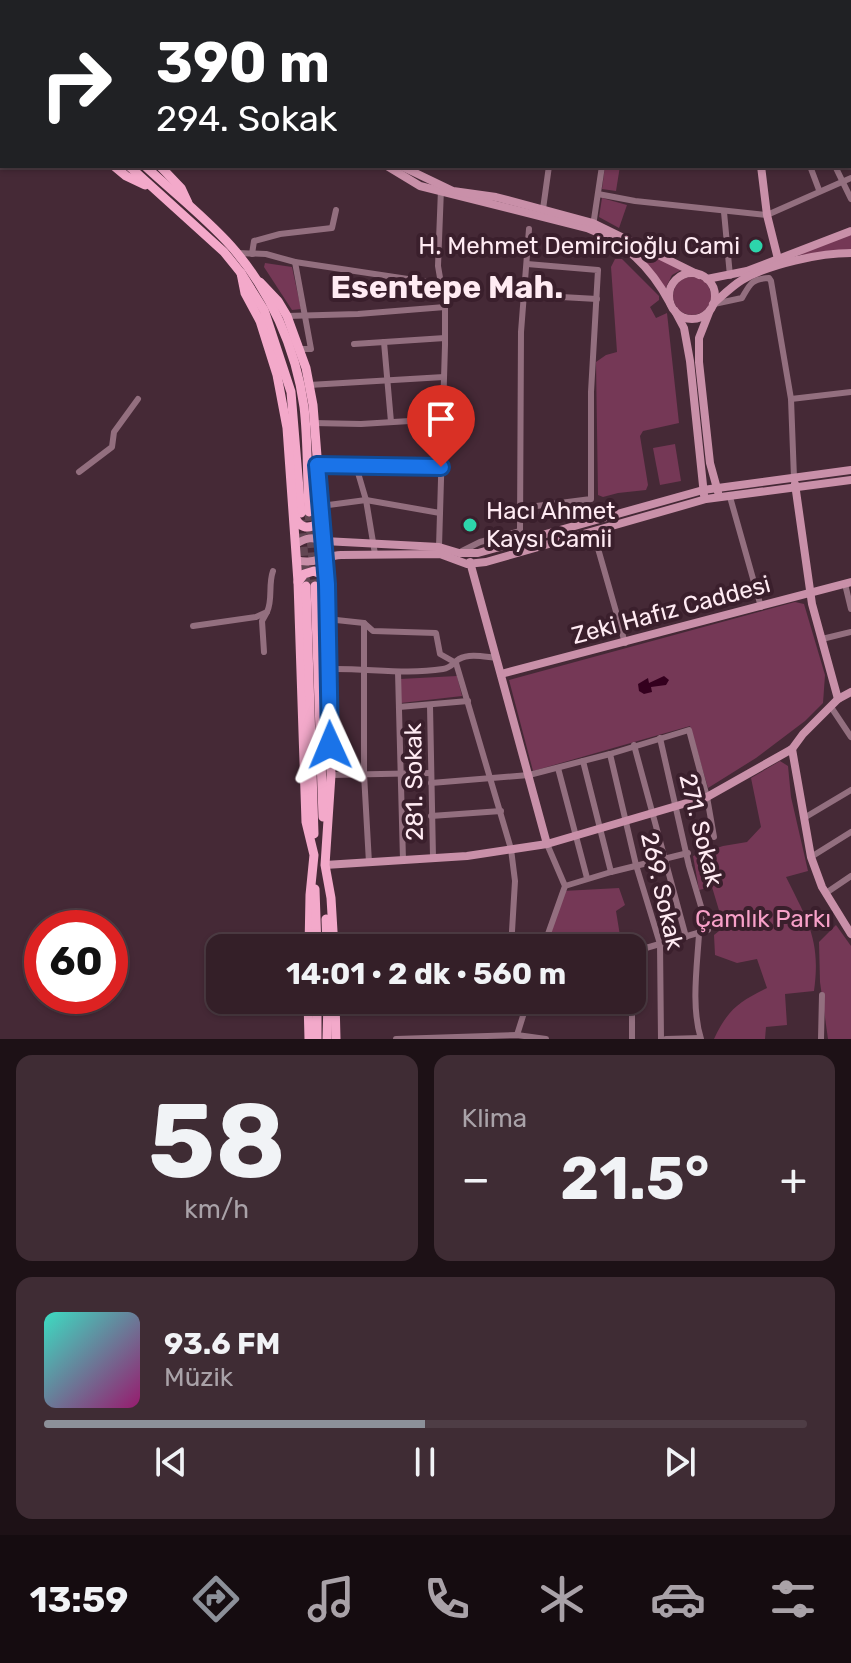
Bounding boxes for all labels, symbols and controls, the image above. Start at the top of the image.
text: 390 m [156,30,330,96]
icon: right [24,32,128,136]
text: 294. Sokak [156,97,337,140]
place label: H. Mehmet Demircioğlu Cami [418,232,740,260]
marker: H. Mehmet Demircioğlu Cami [747,237,765,255]
district label: Esentepe Mah. [331,268,563,306]
pin [407,385,475,467]
icon: arrive [419,397,463,441]
place label: Hacı Ahmet Kaysı Camii [486,497,615,553]
marker: Hacı Ahmet Kaysı Camii [461,516,479,534]
street label: Zeki Hafız Caddesi [569,570,773,650]
position arrow [288,703,372,787]
street label: 281. Sokak [399,722,429,841]
street label: 271. Sokak [673,771,729,890]
street label: 269. Sokak [635,830,689,953]
park label: Çamlık Parkı [695,905,831,933]
speed limit sign: 60 [24,910,128,1014]
text: 14:01 · 2 dk · 560 m [286,956,566,992]
text: 58 [148,1080,286,1203]
text: Klima [462,1103,527,1134]
text: 21.5° [560,1143,709,1214]
text: − [462,1153,490,1205]
text: + [780,1153,807,1205]
text: km/h [184,1194,249,1225]
text: 93.6 FM [164,1326,280,1362]
text: Müzik [164,1362,233,1393]
icon: previous [149,1440,193,1484]
icon: pause [403,1440,447,1484]
icon: next [658,1440,702,1484]
icon: directions [188,1571,244,1627]
icon: music [303,1571,359,1627]
icon: phone [419,1571,475,1627]
icon: climate [534,1571,590,1627]
icon: car [650,1571,706,1627]
icon: filters [765,1571,821,1627]
text: 13:59 [30,1578,128,1621]

